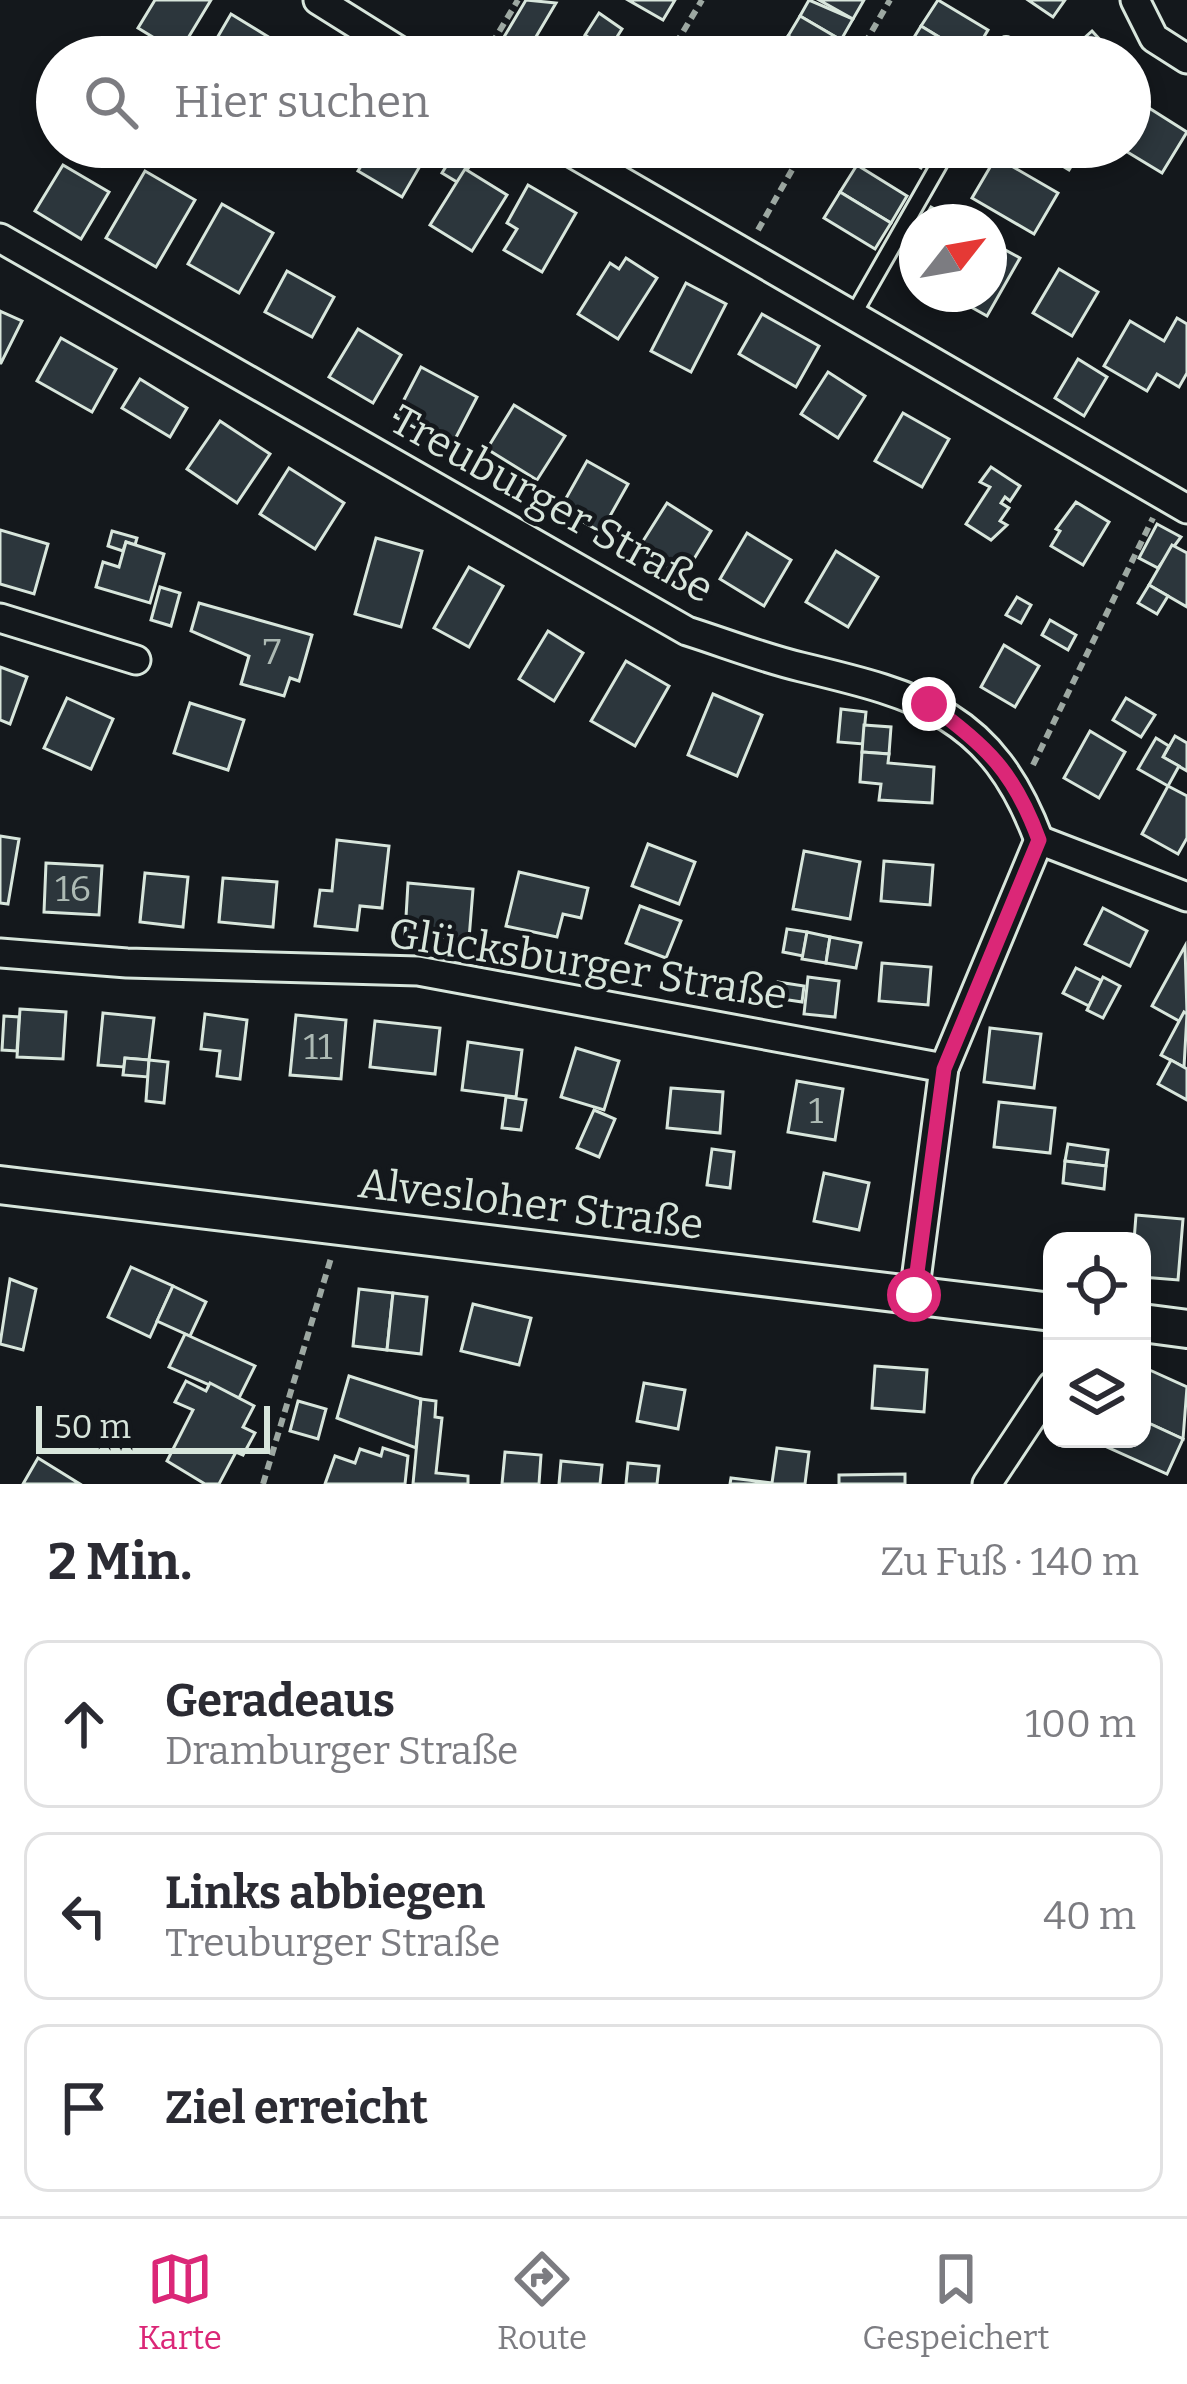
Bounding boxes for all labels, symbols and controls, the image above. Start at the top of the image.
search box [36,36,1151,168]
icon: search [78,69,144,135]
text: Hier suchen [174,75,430,129]
north arrow [899,204,1007,312]
street label: Treuburger Straße [382,395,722,613]
house number: 7 [263,630,281,674]
route end [902,677,956,731]
house number: 16 [55,867,91,911]
street label: Glücksburger Straße [385,908,791,1020]
house number: 11 [303,1025,333,1069]
house number: 1 [809,1089,824,1133]
street label: Alvesloher Straße [356,1158,706,1250]
map controls [1043,1232,1151,1448]
button: locate [1043,1232,1151,1340]
route start [887,1268,941,1322]
button: layers [1043,1340,1151,1448]
scale bar [36,1400,270,1453]
text: 50 m [54,1407,131,1447]
text: 2 Min. [48,1531,192,1593]
text: Zu Fuß · 140 m [880,1539,1139,1585]
text: Geradeaus [165,1674,395,1728]
icon: ahead [51,1691,117,1757]
text: 100 m [1025,1701,1136,1747]
text: Dramburger Straße [165,1728,518,1774]
text: Links abbiegen [165,1866,485,1920]
icon: left [51,1883,117,1949]
text: 40 m [1043,1893,1136,1939]
text: Treuburger Straße [165,1920,500,1966]
icon: arrive [51,2075,117,2141]
text: Ziel erreicht [165,2081,428,2135]
tab: Karte [138,2246,222,2358]
tab: Route [497,2246,587,2358]
tab: Gespeichert [862,2246,1049,2358]

